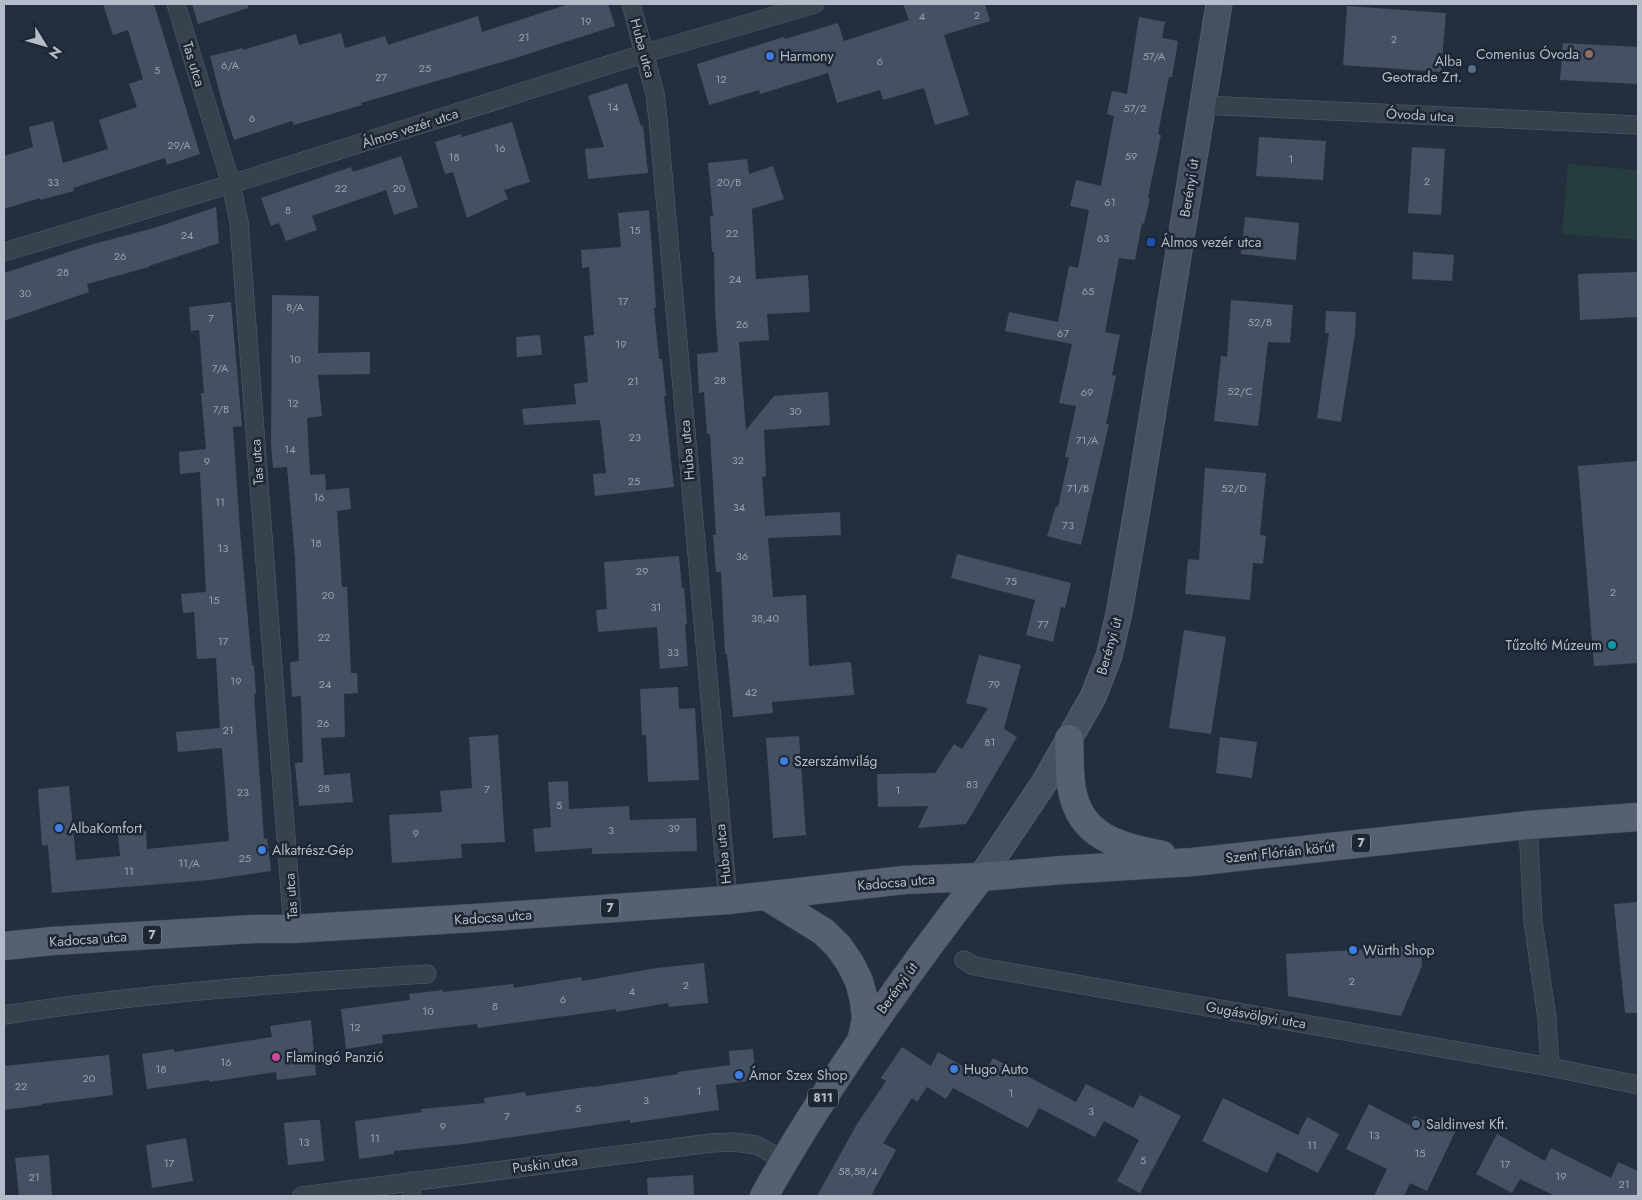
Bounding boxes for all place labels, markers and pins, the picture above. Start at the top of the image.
place label: Comenius Óvoda [1476,44,1579,64]
place label: Harmony [780,46,834,66]
marker: Comenius Óvoda [1583,48,1595,60]
marker: Harmony [764,50,776,62]
place label: Alba Geotrade Zrt. [1382,51,1462,87]
marker: Alba Geotrade Zrt. [1466,63,1478,75]
place label: Álmos vezér utca [1161,232,1261,252]
marker: Álmos vezér utca [1145,236,1157,248]
place label: Tűzoltó Múzeum [1505,635,1602,655]
marker: Tűzoltó Múzeum [1606,639,1618,651]
place label: Szerszámvilág [794,751,877,771]
marker: Szerszámvilág [778,755,790,767]
place label: AlbaKomfort [69,818,143,838]
marker: AlbaKomfort [53,822,65,834]
place label: Alkatrész-Gép [272,840,354,860]
marker: Alkatrész-Gép [256,844,268,856]
place label: Würth Shop [1363,940,1435,960]
marker: Würth Shop [1347,944,1359,956]
place label: Flamingó Panzió [286,1047,384,1067]
marker: Flamingó Panzió [270,1051,282,1063]
place label: Hugo Auto [964,1059,1029,1079]
marker: Hugo Auto [948,1063,960,1075]
place label: Ámor Szex Shop [749,1065,847,1085]
marker: Ámor Szex Shop [733,1069,745,1081]
place label: Saldinvest Kft. [1426,1114,1508,1134]
marker: Saldinvest Kft. [1410,1118,1422,1130]

